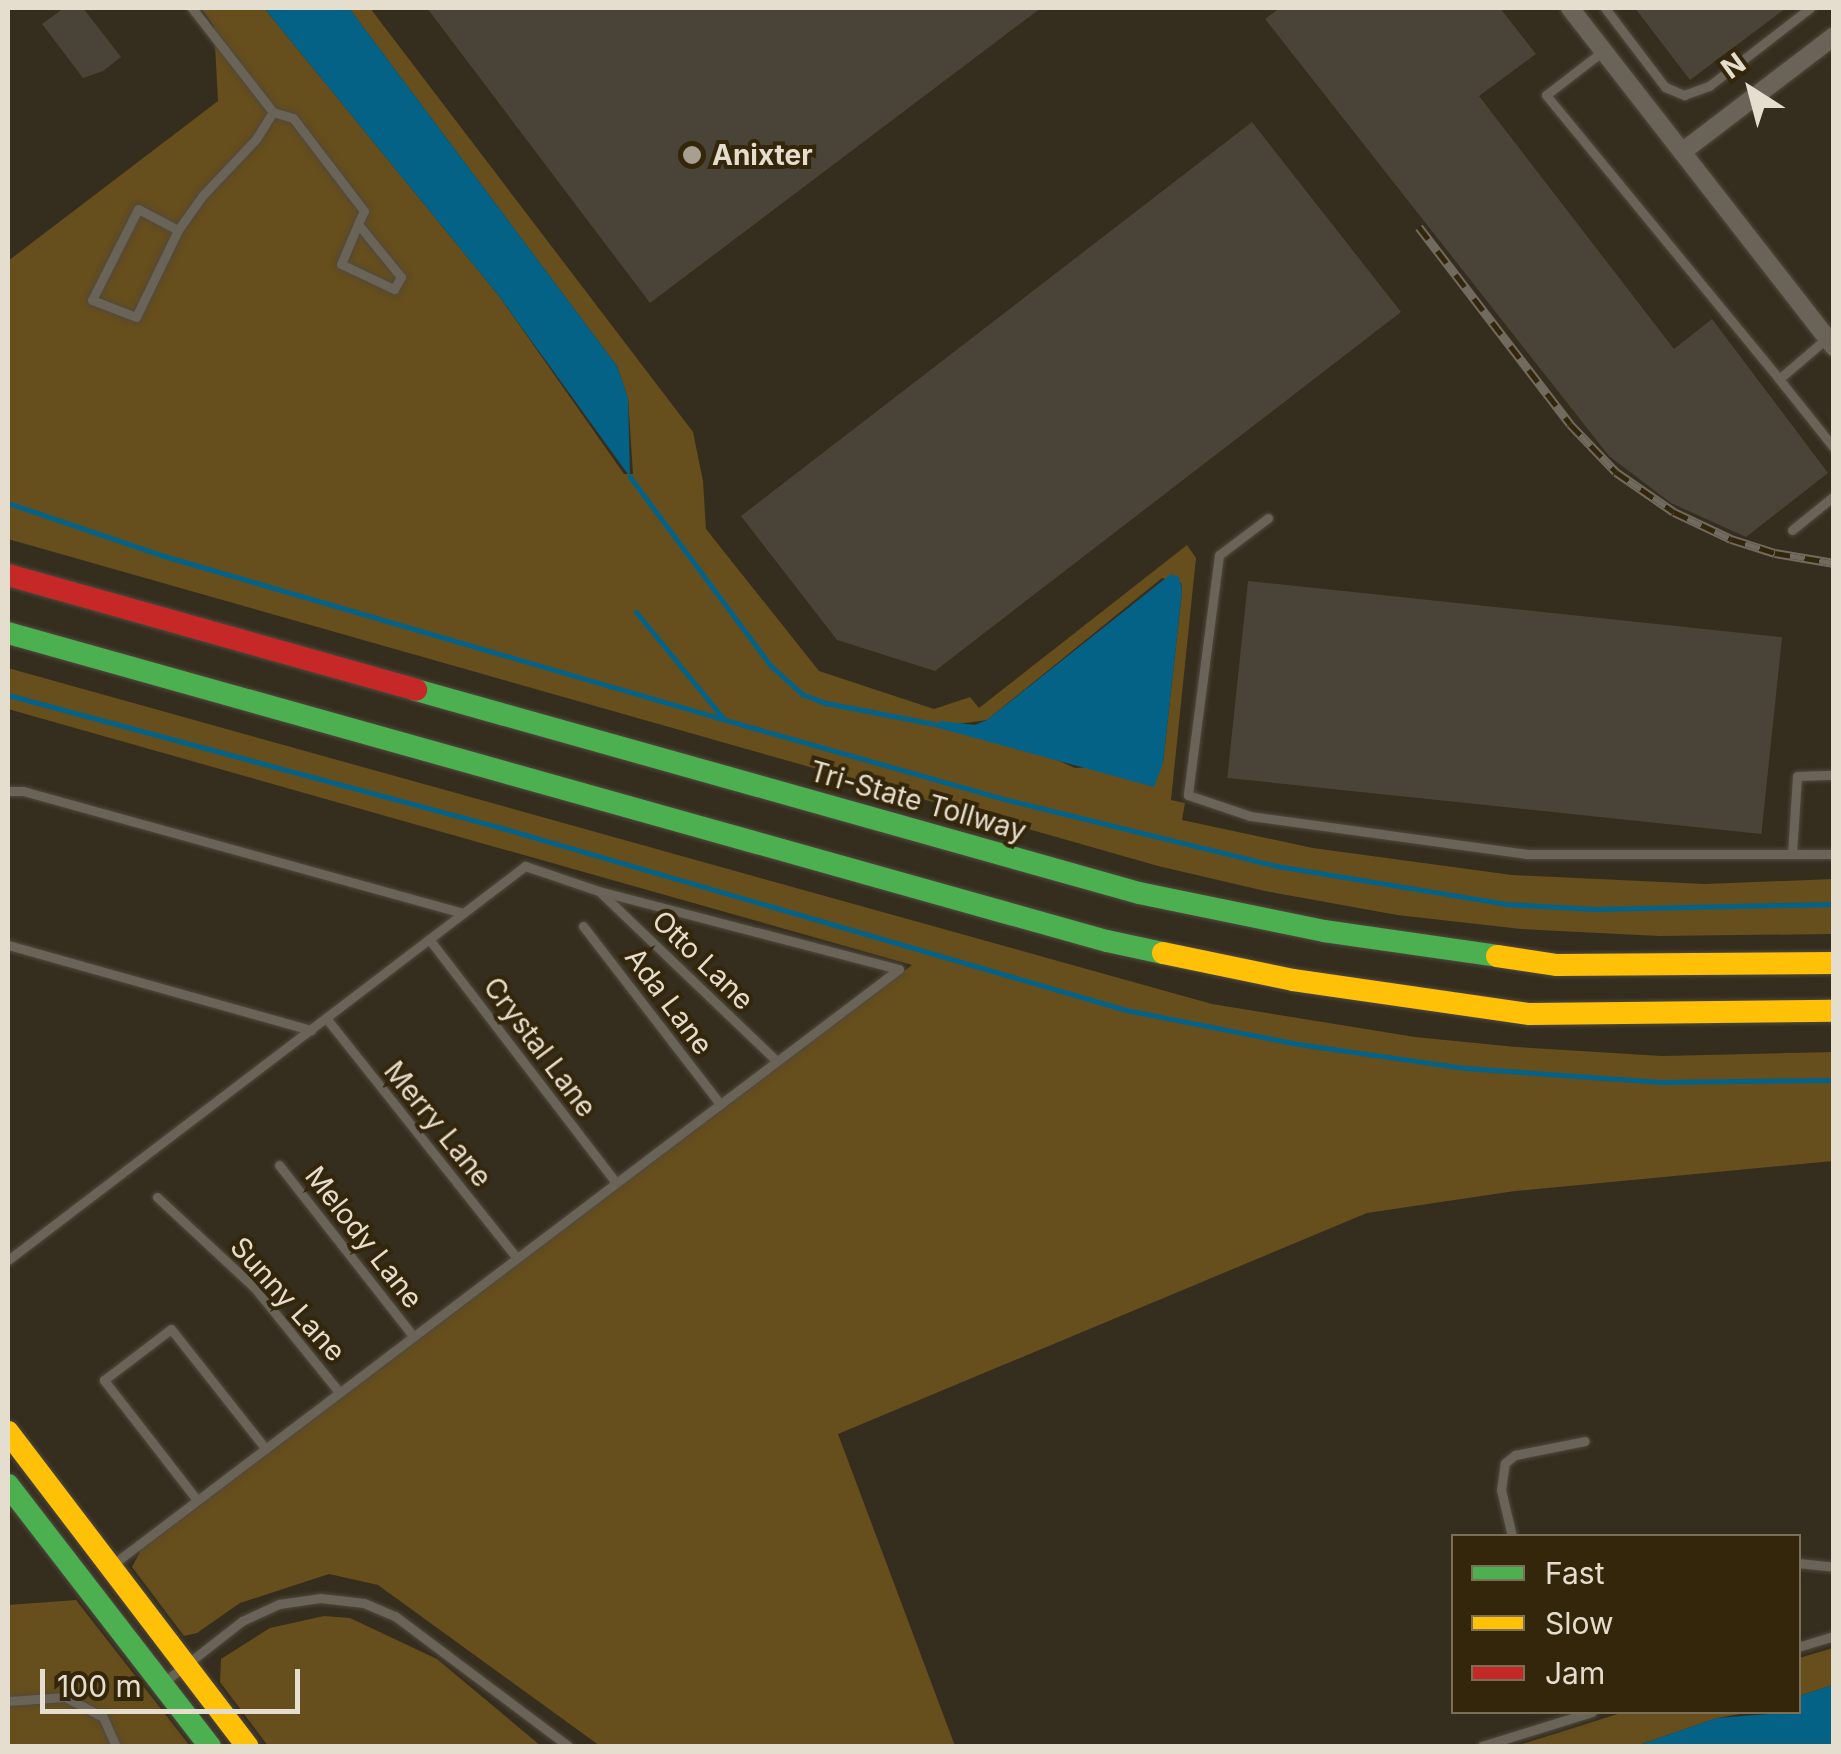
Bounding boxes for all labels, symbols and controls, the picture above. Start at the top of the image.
north arrow [1701,40,1801,140]
text: N [1715,46,1752,86]
place label: Anixter [712,138,813,172]
marker: Anixter [681,144,703,166]
street label: Tri-State Tollway [806,754,1030,848]
street label: Otto Lane [645,904,761,1016]
street label: Ada Lane [618,941,720,1061]
street label: Crystal Lane [477,971,603,1123]
street label: Merry Lane [377,1055,499,1193]
street label: Melody Lane [298,1159,430,1315]
street label: Sunny Lane [224,1230,352,1368]
legend [1451,1534,1801,1714]
text: Fast [1545,1555,1604,1591]
text: Slow [1545,1605,1614,1641]
scale bar [45,1649,305,1711]
text: Jam [1545,1655,1605,1691]
text: 100 m [57,1668,142,1704]

